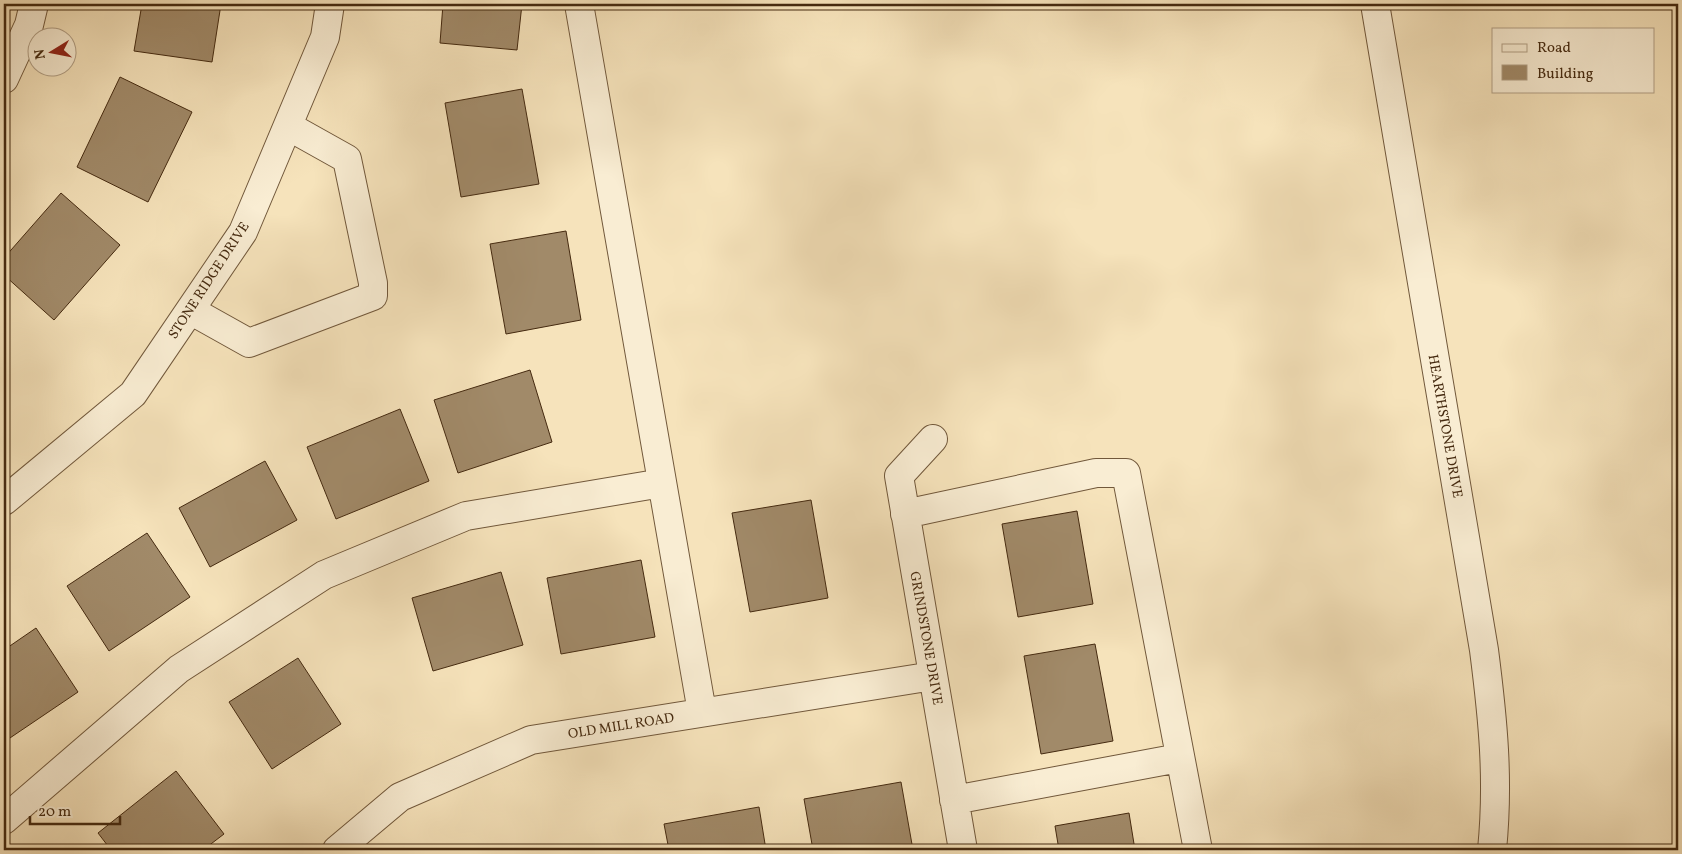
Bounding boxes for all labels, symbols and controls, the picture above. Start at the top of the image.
north arrow [28,28,78,78]
legend [1492,28,1654,92]
text: Road [1537,38,1571,59]
text: N [30,47,51,61]
text: Building [1537,64,1594,85]
street label: STONE RIDGE DRIVE [164,219,254,343]
street label: HEARTHSTONE DRIVE [1423,353,1467,500]
street label: GRINDSTONE DRIVE [904,570,947,706]
street label: OLD MILL ROAD [567,709,676,744]
scale bar [30,794,120,826]
text: 20 m [38,802,71,823]

